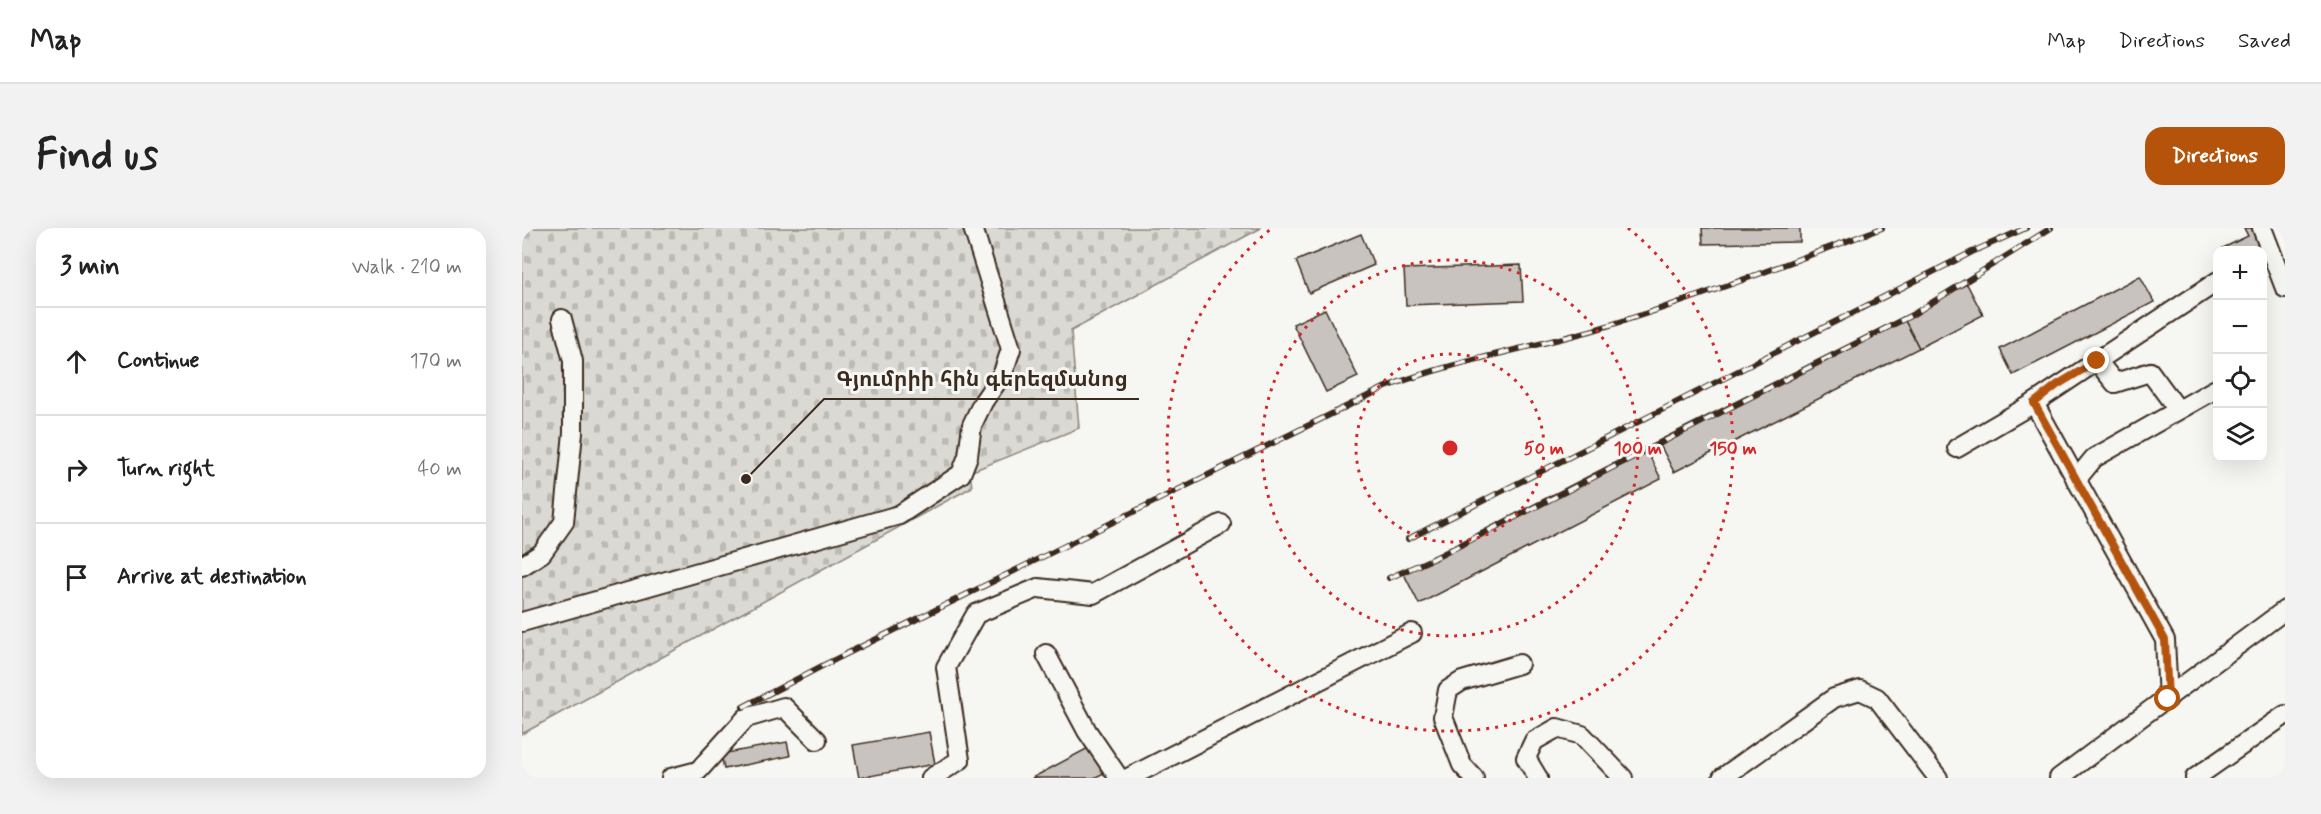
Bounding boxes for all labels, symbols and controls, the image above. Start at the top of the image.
text: Map [30,23,81,60]
text: Map [2047,27,2086,55]
text: Directions [2119,27,2205,55]
text: Saved [2238,27,2291,55]
button: Directions [2145,127,2285,185]
text: Find us [36,129,158,184]
map controls [2213,246,2267,462]
button: + [2213,246,2267,300]
text: 3 min [60,250,120,284]
text: Walk · 210 m [352,254,462,281]
button: − [2213,300,2267,354]
icon: ahead [60,345,93,378]
text: Continue [117,347,199,375]
route end [2083,347,2109,373]
text: 170 m [410,348,462,375]
button: locate [2213,354,2267,408]
callout: Գյումրիի հին գերեզմանոց [824,360,1139,399]
text: Գյումրիի հին գերեզմանոց [836,366,1128,394]
button: layers [2213,408,2267,462]
text: 50 m [1524,437,1564,461]
text: 100 m [1614,437,1662,461]
text: 150 m [1709,437,1757,461]
centre of rings [1440,438,1460,458]
icon: right [60,453,93,486]
text: Turn right [117,455,215,483]
text: 40 m [418,456,462,483]
icon: arrive [60,561,93,594]
text: Arrive at destination [117,563,307,591]
route start [2154,685,2180,711]

